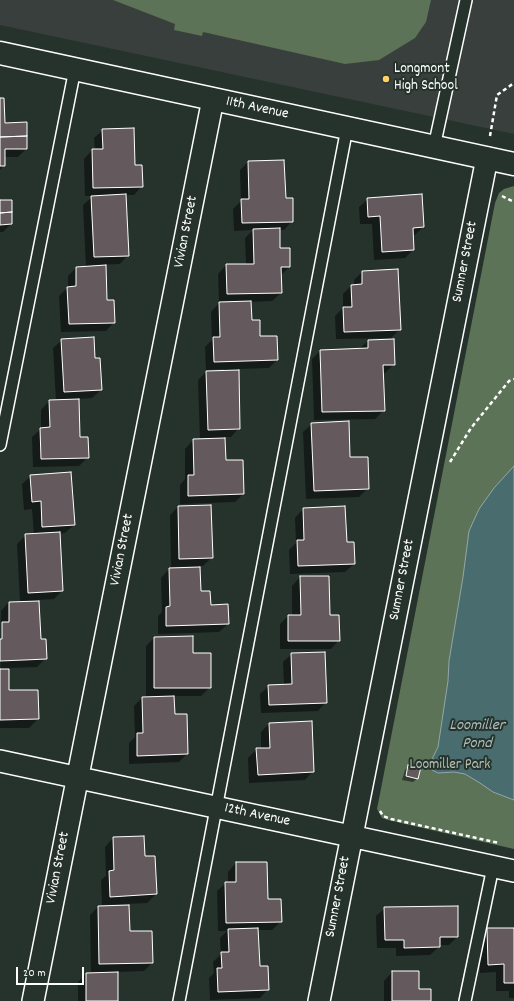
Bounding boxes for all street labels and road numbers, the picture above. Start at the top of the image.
street label: 11th Avenue [224,94,290,124]
street label: Vivian Street [171,195,203,269]
street label: Sumner Street [449,220,483,304]
street label: Vivian Street [107,513,139,587]
street label: Sumner Street [386,538,420,622]
street label: 12th Avenue [222,800,292,832]
street label: Vivian Street [43,831,75,905]
street label: Sumner Street [322,855,356,939]

